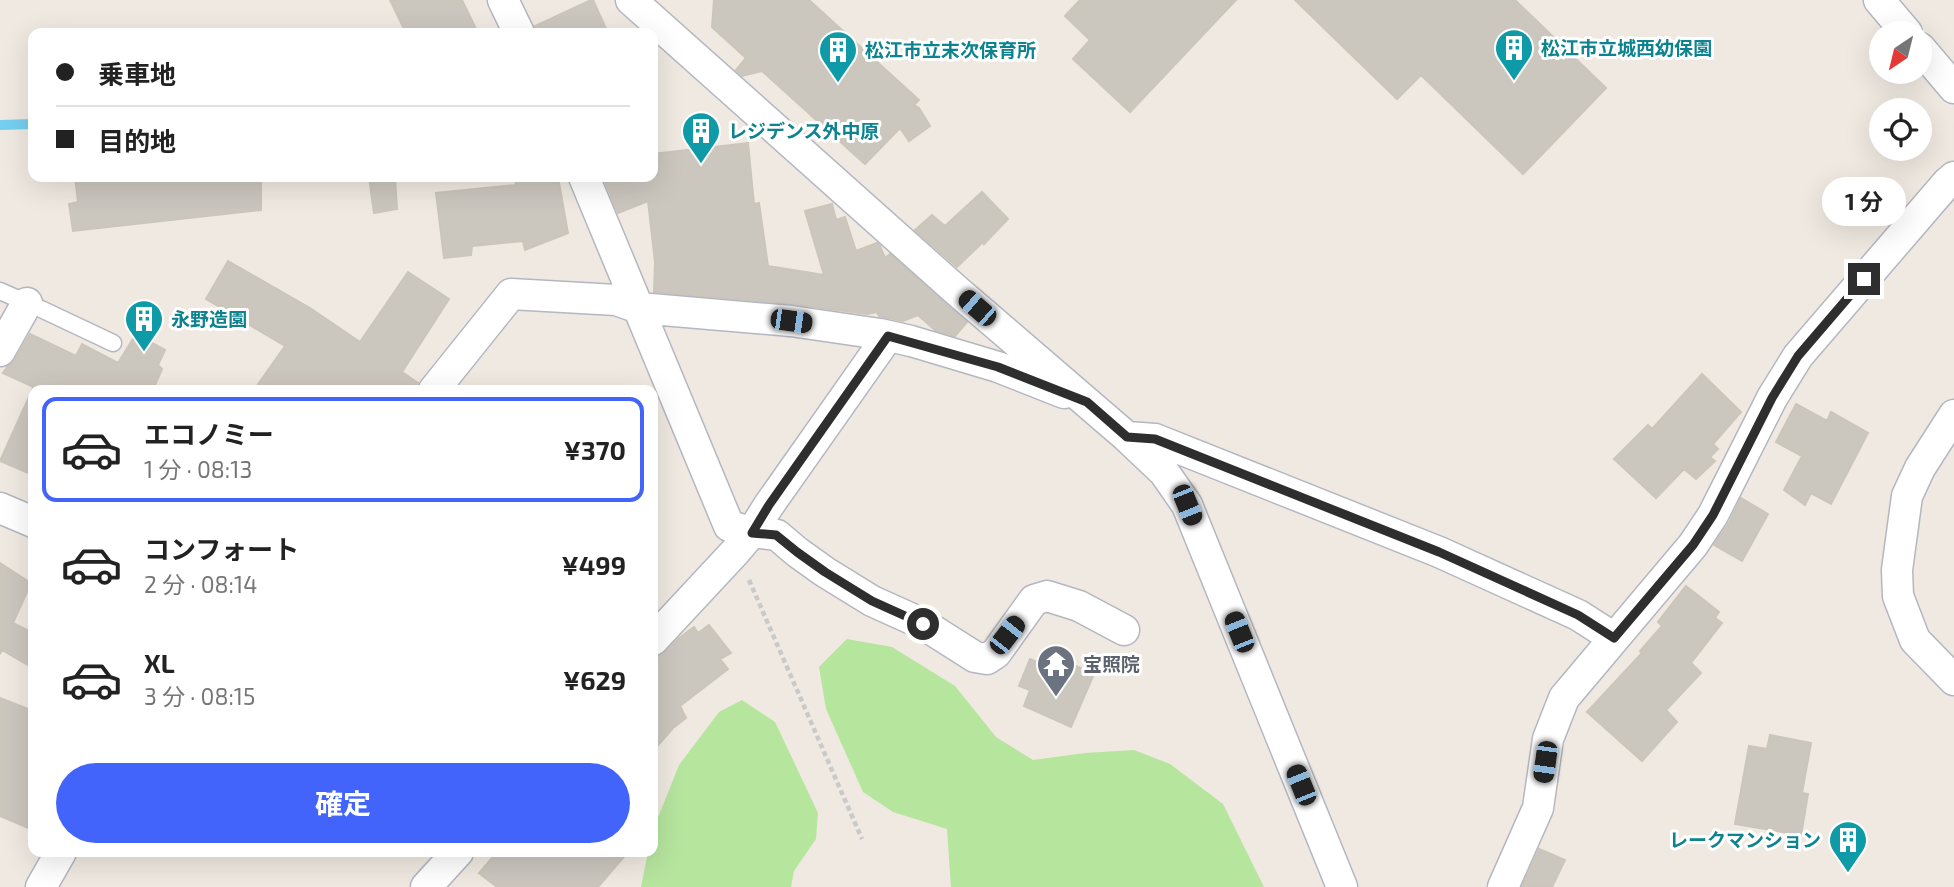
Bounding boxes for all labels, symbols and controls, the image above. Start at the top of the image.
north arrow [1869,21,1932,84]
map controls [1869,21,1932,161]
building icon: 松江市立城西幼保園 [1493,27,1535,82]
building icon: 松江市立末次保育所 [817,29,859,84]
place label: 松江市立城西幼保園 [1541,36,1712,59]
place label: 松江市立末次保育所 [865,38,1036,61]
text: 乗車地 [98,58,176,89]
button: locate [1869,98,1932,161]
building icon: レジデンス外中原 [680,110,722,165]
place label: レジデンス外中原 [728,119,880,142]
text: 目的地 [98,125,176,156]
callout: 1 分 [1822,177,1906,226]
text: 1 分 [1845,187,1883,215]
route end [1848,263,1880,295]
car [955,286,1000,330]
building icon: 永野造園 [123,298,165,353]
place label: 永野造園 [171,307,247,330]
car [769,308,814,334]
icon: car [60,418,123,481]
text: エコノミー [144,418,274,449]
text: ¥370 [564,434,626,465]
text: 1 分 · 08:13 [144,455,252,483]
car [1170,482,1205,528]
icon: car [60,533,123,596]
text: コンフォート [144,533,299,564]
text: ¥499 [561,549,626,580]
text: 2 分 · 08:14 [144,570,257,598]
route start [907,608,939,640]
car [1222,609,1257,655]
car [986,612,1029,658]
temple icon: 宝照院 [1035,643,1077,698]
text: XL [144,647,175,678]
icon: car [60,648,123,711]
place label: 宝照院 [1083,652,1140,675]
text: ¥629 [563,664,626,695]
text: 3 分 · 08:15 [144,682,255,710]
car [1532,740,1559,784]
car [1284,762,1319,808]
button: 確定 [56,763,630,843]
building icon: レークマンション [1827,819,1869,874]
place label: レークマンション [1669,828,1821,851]

